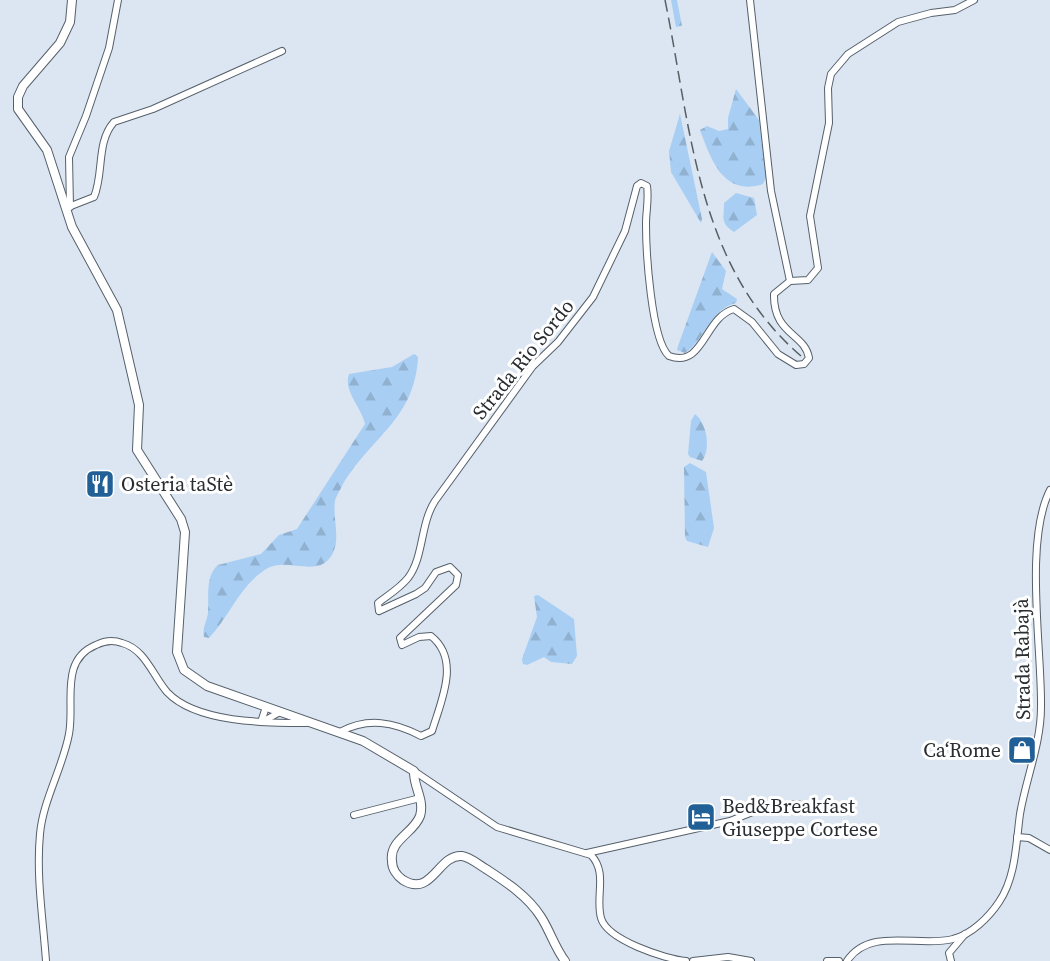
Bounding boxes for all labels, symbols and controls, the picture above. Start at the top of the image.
street label: Strada Rio Sordo [466,293,580,425]
restaurant icon: Osteria taStè [84,468,116,500]
place label: Osteria taStè [121,470,233,498]
street label: Strada Rabajà [1007,597,1037,720]
shop icon: Ca‘Rome [1006,734,1038,766]
place label: Ca‘Rome [923,736,1001,764]
place label: Bed&Breakfast Giuseppe Cortese [722,792,878,843]
hotel icon: Bed&Breakfast Giuseppe Cortese [685,801,717,833]

